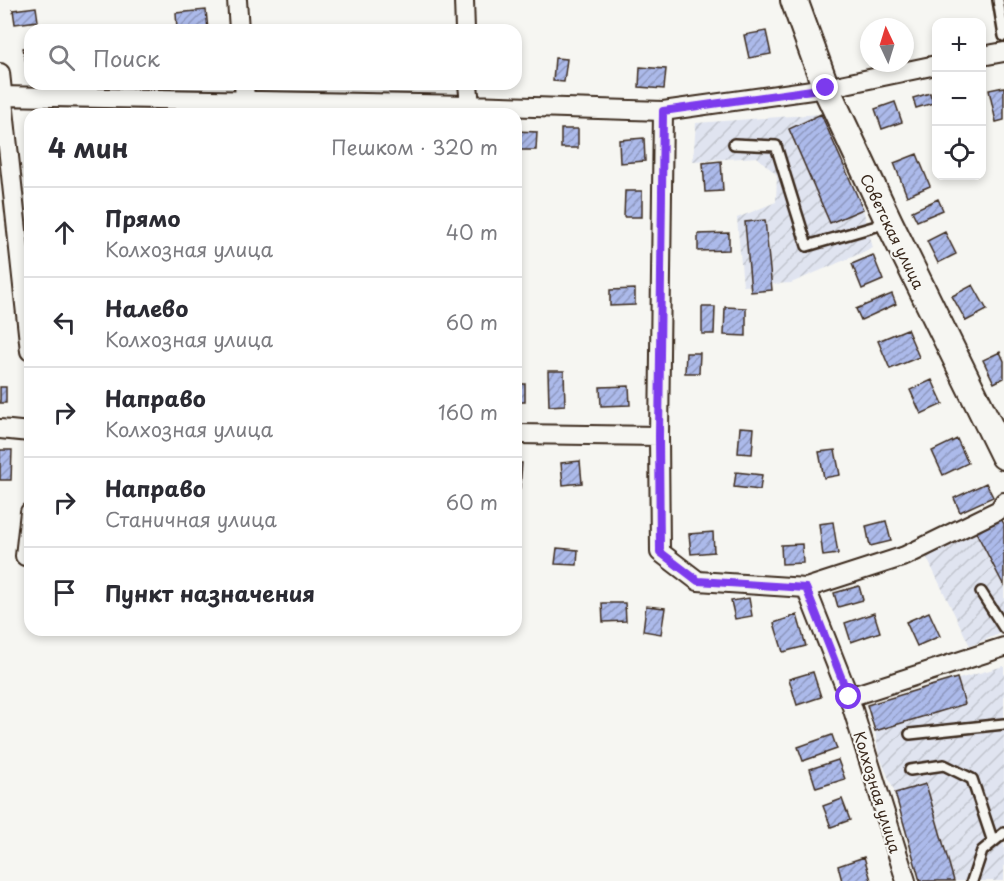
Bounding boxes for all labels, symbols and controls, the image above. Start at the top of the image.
north arrow [860,18,914,72]
map controls [932,18,986,180]
button: + [932,18,986,72]
search box [24,24,522,90]
icon: search [45,41,78,74]
text: Поиск [93,41,160,74]
button: − [932,72,986,126]
route end [812,74,838,100]
button: locate [932,126,986,180]
text: 4 мин [48,128,129,167]
text: Пешком · 320 m [331,132,498,162]
street label: Советская улица [855,169,931,293]
text: Прямо [105,201,180,234]
icon: ahead [48,216,81,249]
text: 40 m [446,217,498,247]
text: Колхозная улица [105,234,273,264]
text: Налево [105,291,188,324]
icon: left [48,306,81,339]
text: 60 m [446,307,498,337]
text: Колхозная улица [105,324,273,354]
text: Направо [105,381,206,414]
icon: right [48,396,81,429]
text: 160 m [438,397,498,427]
text: Колхозная улица [105,414,273,444]
text: Направо [105,471,206,504]
icon: right [48,486,81,519]
text: 60 m [446,487,498,517]
text: Станичная улица [105,504,277,534]
icon: arrive [48,576,81,609]
text: Пункт назначения [105,576,315,609]
route start [835,683,861,709]
street label: Колхозная улица [849,728,908,856]

